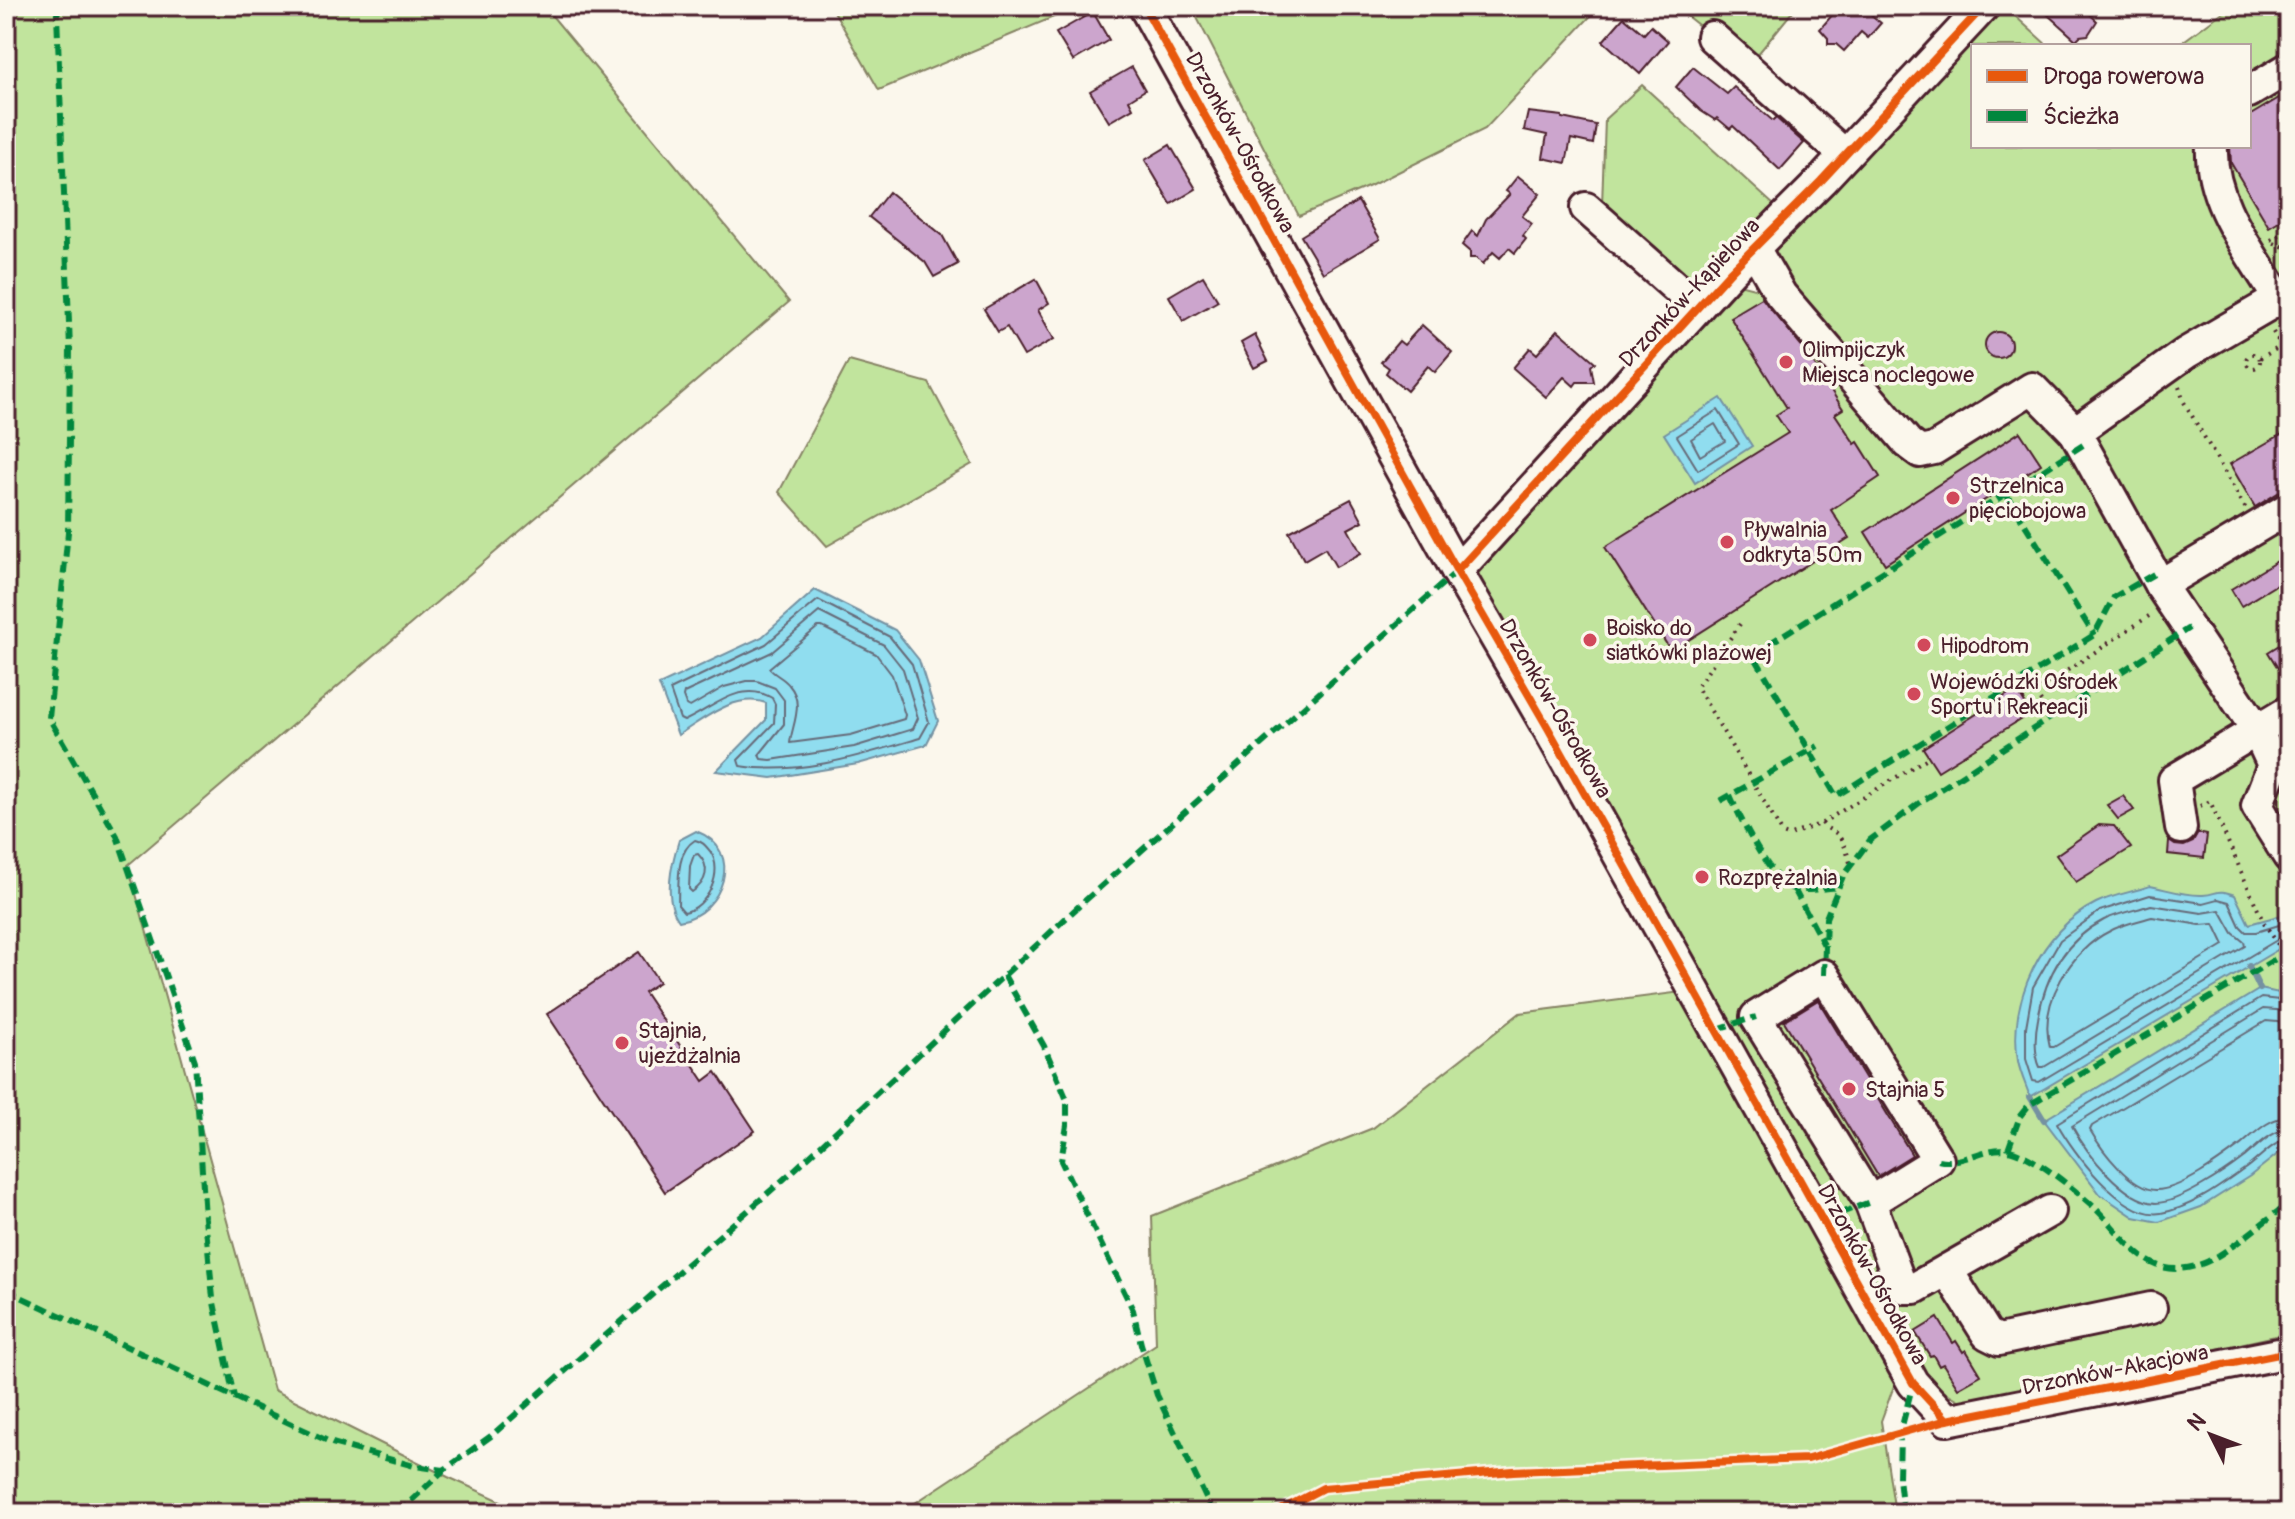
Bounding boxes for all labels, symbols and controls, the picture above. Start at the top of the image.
legend [1971,44,2251,148]
street label: Drzonków-Ośrodkowa [1179,47,1301,238]
text: Droga rowerowa [2043,62,2204,91]
text: Ścieżka [2043,102,2119,131]
street label: Drzonków-Kąpielowa [1613,212,1766,373]
place label: Olimpijczyk Miejsca noclegowe [1802,336,1974,389]
marker: Olimpijczyk Miejsca noclegowe [1777,353,1795,371]
place label: Strzelnica pięciobojowa [1969,472,2086,525]
marker: Strzelnica pięciobojowa [1944,489,1962,507]
place label: Pływalnia odkryta 50m [1743,516,1862,569]
marker: Pływalnia odkryta 50m [1718,533,1736,551]
street label: Drzonków-Ośrodkowa [1492,614,1618,803]
place label: Boisko do siatkówki plażowej [1606,614,1772,667]
marker: Boisko do siatkówki plażowej [1581,631,1599,649]
place label: Hipodrom [1940,632,2029,660]
marker: Hipodrom [1915,636,1933,654]
place label: Wojewódzki Ośrodek Sportu i Rekreacji [1930,668,2118,721]
marker: Wojewódzki Ośrodek Sportu i Rekreacji [1905,685,1923,703]
place label: Rozprężalnia [1718,864,1838,892]
marker: Rozprężalnia [1693,868,1711,886]
place label: Stajnia, ujeżdżalnia [638,1017,741,1070]
marker: Stajnia, ujeżdżalnia [613,1034,631,1052]
place label: Stajnia 5 [1865,1076,1945,1104]
marker: Stajnia 5 [1840,1080,1858,1098]
street label: Drzonków-Ośrodkowa [1811,1179,1933,1370]
street label: Drzonków-Akacjowa [2020,1338,2211,1402]
north arrow [2171,1395,2251,1475]
text: N [2181,1407,2212,1437]

